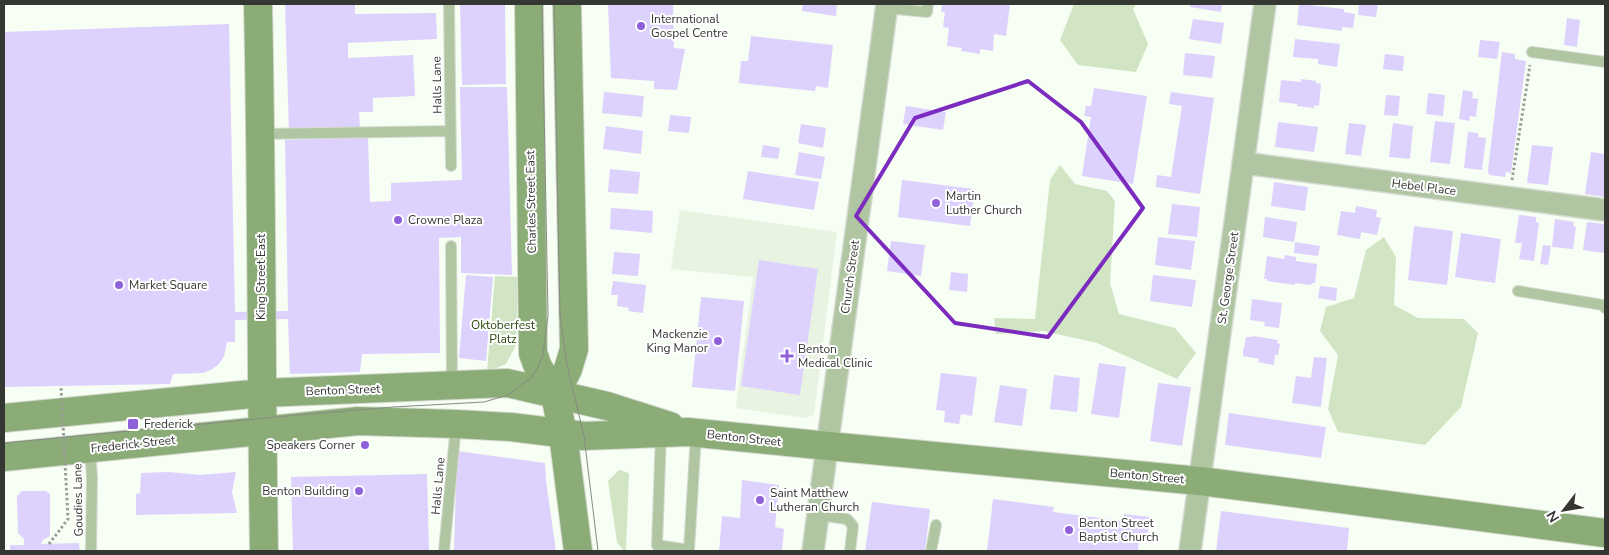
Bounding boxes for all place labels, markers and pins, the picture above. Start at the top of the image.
place label: International Gospel Centre [651,11,728,41]
marker: International Gospel Centre [635,20,647,32]
place label: Martin Luther Church [946,188,1022,218]
marker: Martin Luther Church [930,197,942,209]
place label: Crowne Plaza [408,212,483,228]
marker: Crowne Plaza [392,214,404,226]
place label: Market Square [129,277,208,293]
marker: Market Square [113,279,125,291]
place label: Mackenzie King Manor [646,326,709,356]
marker: Mackenzie King Manor [712,335,724,347]
place label: Benton Medical Clinic [798,341,873,371]
marker: Benton Medical Clinic [780,349,794,363]
place label: Frederick [144,416,194,432]
marker: Frederick [126,417,140,431]
place label: Speakers Corner [266,437,356,453]
marker: Speakers Corner [359,439,371,451]
place label: Benton Building [262,483,349,499]
marker: Benton Building [353,485,365,497]
place label: Saint Matthew Lutheran Church [770,485,859,515]
marker: Saint Matthew Lutheran Church [754,494,766,506]
place label: Benton Street Baptist Church [1079,515,1159,545]
marker: Benton Street Baptist Church [1063,524,1075,536]

